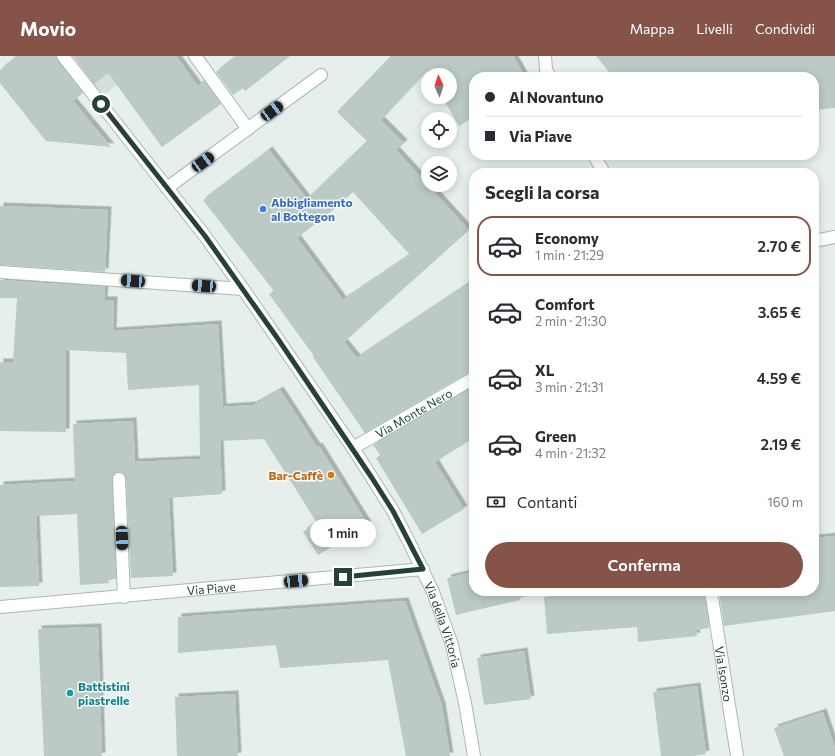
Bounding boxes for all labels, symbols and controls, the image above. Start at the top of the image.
text: Movio [20,17,76,40]
text: Mappa [630,20,674,37]
text: Livelli [696,20,733,37]
text: Condividi [755,20,815,37]
north arrow [421,68,457,104]
map controls [421,68,457,192]
text: Al Novantuno [509,88,604,106]
route start [92,95,110,113]
car [259,99,285,123]
button: locate [421,112,457,148]
text: Via Piave [509,127,572,145]
car [190,150,216,174]
button: layers [421,156,457,192]
text: Scegli la corsa [485,181,600,203]
place label: Abbigliamento al Bottegon [271,195,353,223]
marker: Abbigliamento al Bottegon [258,204,268,214]
icon: car [487,228,523,264]
text: Economy [535,229,599,247]
text: 2.70 € [757,237,801,255]
text: 1 min · 21:29 [535,247,604,263]
car [121,274,145,288]
car [192,279,216,293]
icon: car [487,294,523,330]
text: Comfort [535,295,595,313]
text: 3.65 € [758,303,801,321]
text: 2 min · 21:30 [535,313,607,329]
icon: car [487,360,523,396]
text: XL [535,361,554,379]
text: 4.59 € [757,369,801,387]
text: 3 min · 21:31 [535,379,604,395]
street label: Via Monte Nero [373,385,454,441]
icon: car [487,426,523,462]
text: Green [535,427,576,445]
text: 2.19 € [761,435,801,453]
text: 4 min · 21:32 [535,445,606,461]
place label: Bar-Caffè [269,468,323,482]
marker: Bar-Caffè [326,470,336,480]
icon: cash [485,491,507,513]
text: Contanti [517,493,577,511]
text: 160 m [767,494,803,510]
callout: 1 min [310,519,376,547]
text: 1 min [328,525,358,541]
car [116,526,128,550]
button: Conferma [485,542,803,588]
route end [334,568,352,586]
car [284,574,308,588]
street label: Via Piave [186,579,236,597]
street label: Via della Vittoria [422,579,464,669]
street label: Via Isonzo [713,645,735,703]
place label: Battistini piastrelle [78,679,130,707]
marker: Battistini piastrelle [65,688,75,698]

